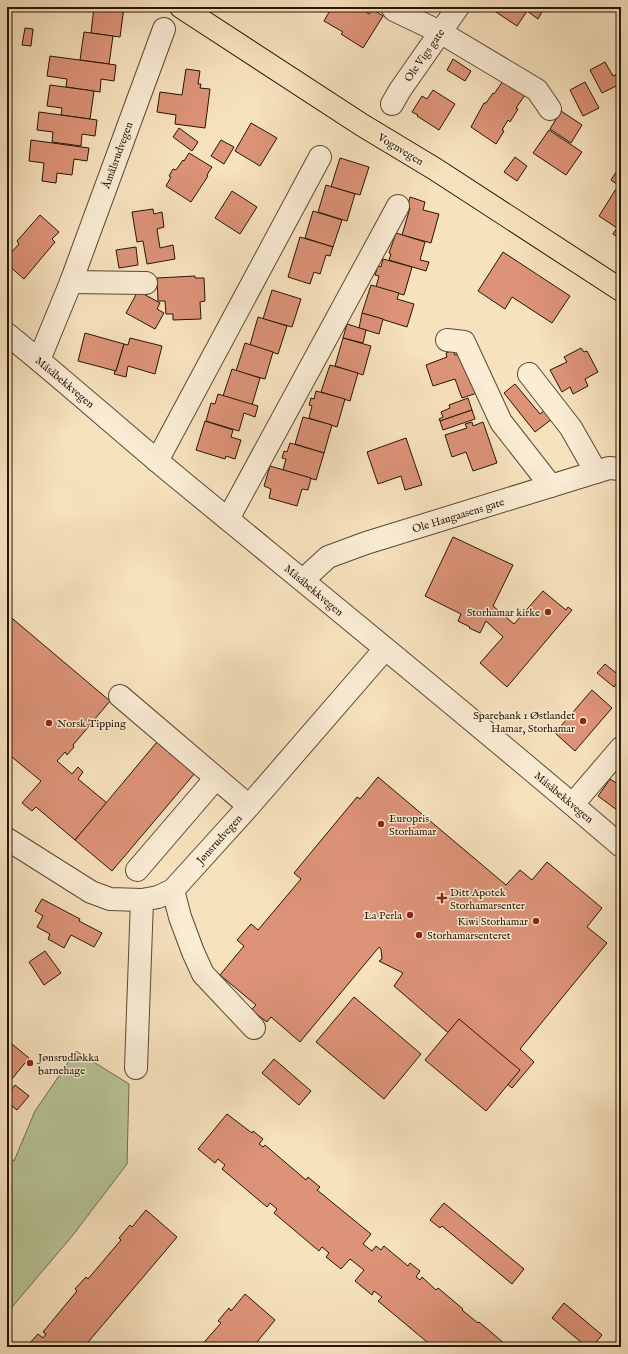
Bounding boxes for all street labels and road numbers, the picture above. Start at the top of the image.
street label: Ole Vigs gate [401,26,448,85]
street label: Åmålsrudvegen [99,120,137,191]
street label: Vognvegen [374,130,426,169]
street label: Måsåbekkvegen [32,354,97,412]
street label: Ole Haugaasens gate [411,495,506,537]
street label: Måsåbekkvegen [281,562,346,620]
street label: Måsåbekkvegen [531,769,596,827]
street label: Jønsrudvegen [192,812,246,869]

